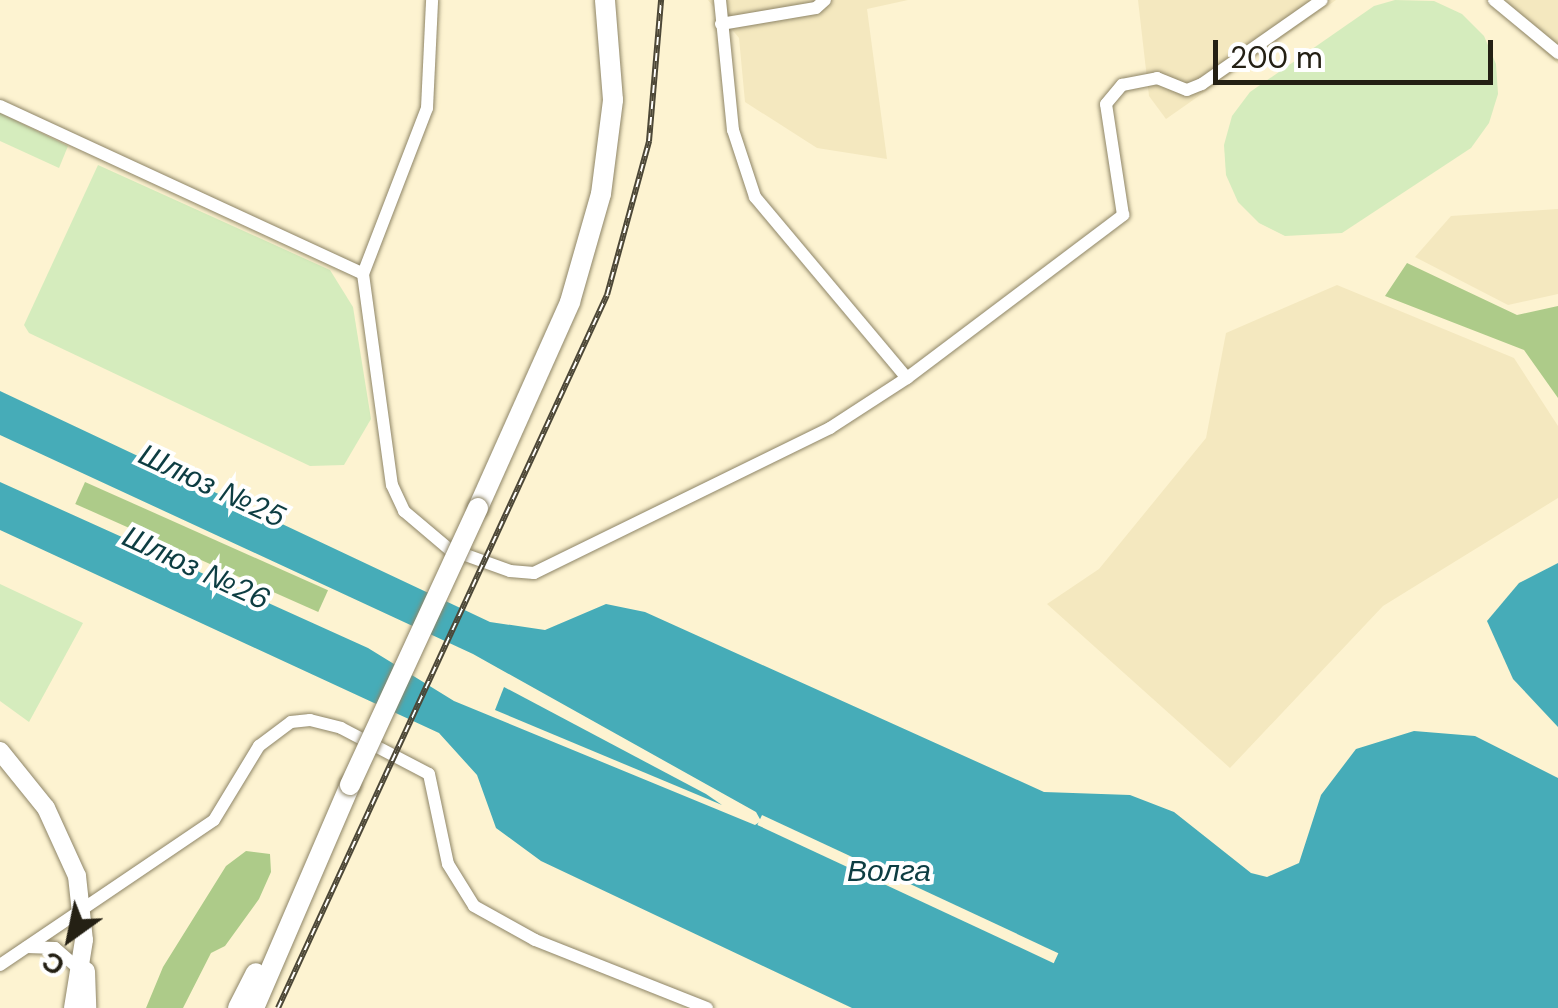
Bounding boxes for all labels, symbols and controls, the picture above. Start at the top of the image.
scale bar [1218,20,1498,82]
text: 200 m [1230,38,1323,77]
water label: Шлюз №25 [133,436,291,536]
water label: Шлюз №26 [117,518,275,618]
water label: Волга [847,853,931,889]
north arrow [20,888,120,988]
text: С [35,943,72,985]

